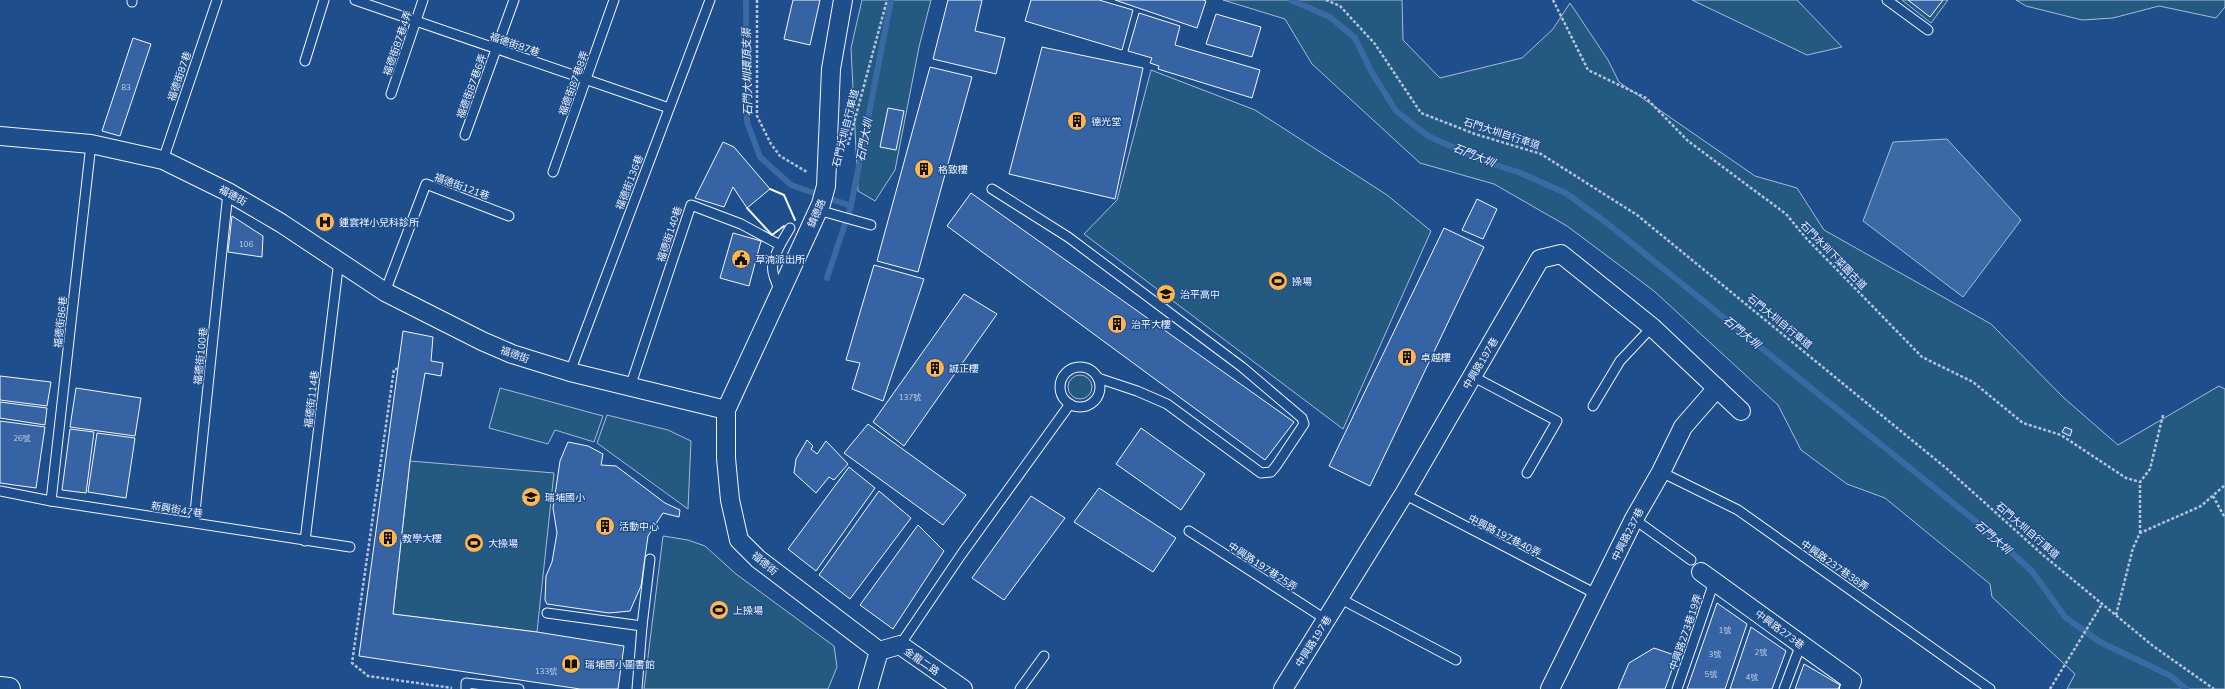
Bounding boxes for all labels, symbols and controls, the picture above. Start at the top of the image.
street label: 福德街87巷4弄 [380,9,415,77]
water label: 石門大圳環頂支渠 [739,26,755,116]
street label: 福德街87巷 [488,30,542,59]
street label: 福德街87巷 [165,49,194,103]
street label: 福德街87巷8弄 [556,49,591,117]
street label: 福德街87巷6弄 [454,52,489,120]
house number: 83 [121,82,131,92]
street label: 石門大圳自行車道 [830,88,861,169]
building icon: 德光堂 [1066,110,1088,132]
water label: 石門大圳 [853,115,875,163]
place label: 德光堂 [1091,115,1121,128]
street label: 石門大圳自行車道 [1462,115,1542,152]
water label: 石門大圳 [1451,140,1499,170]
street label: 福德街136巷 [613,153,646,212]
building icon: 格致樓 [913,158,935,180]
place label: 格致樓 [938,163,968,176]
street label: 福德街121巷 [432,170,491,202]
street label: 福德街 [216,182,249,208]
street label: 鎮德路 [805,197,828,230]
street label: 福德街140巷 [654,205,685,264]
hospital icon: 鍾雲祥小兒科診所 [314,211,336,233]
place label: 鍾雲祥小兒科診所 [339,216,419,229]
street label: 石門水圳下菜園古道 [1798,218,1870,292]
house number: 106 [239,239,253,249]
public building icon: 草湳派出所 [730,248,752,270]
place label: 草湳派出所 [755,253,805,266]
sports icon: 操場 [1267,270,1289,292]
place label: 操場 [1292,275,1312,288]
school or university icon: 治平高中 [1155,283,1177,305]
place label: 治平高中 [1180,288,1220,301]
street label: 石門大圳自行車道 [1745,291,1815,352]
street label: 福德街86巷 [51,296,70,349]
building icon: 治平大樓 [1106,313,1128,335]
water label: 石門大圳 [1720,313,1765,353]
place label: 治平大樓 [1131,318,1171,331]
street label: 福德街100巷 [191,327,210,386]
street label: 中興路197巷 [1460,335,1501,391]
street label: 福德街 [499,343,531,366]
building icon: 卓越樓 [1396,346,1418,368]
place label: 卓越樓 [1421,351,1451,364]
building icon: 誠正樓 [924,357,946,379]
place label: 誠正樓 [949,362,979,375]
street label: 福德街114巷 [302,369,321,429]
house number: 137號 [899,392,921,402]
house number: 26號 [13,433,31,443]
school or university icon: 瑞埔國小 [520,486,542,508]
place label: 瑞埔國小 [545,491,585,504]
street label: 新興街47巷 [150,499,204,520]
street label: 石門大圳自行車道 [1994,499,2062,561]
street label: 中興路237巷 [1608,505,1646,563]
street label: 中興路197巷40弄 [1466,511,1543,559]
building icon: 活動中心 [594,515,616,537]
water label: 石門大圳 [1972,518,2014,556]
place label: 活動中心 [619,520,659,533]
building icon: 教學大樓 [377,527,399,549]
place label: 教學大樓 [402,532,442,545]
sports icon: 大操場 [463,532,485,554]
place label: 大操場 [488,537,518,550]
street label: 中興路237巷38弄 [1798,537,1871,594]
street label: 中興路197巷25弄 [1226,539,1300,594]
street label: 福德街 [749,549,780,578]
street label: 中興路273巷19弄 [1666,592,1705,672]
sports icon: 上操場 [708,599,730,621]
place label: 上操場 [733,604,763,617]
street label: 中興路273巷 [1752,607,1807,652]
street label: 中興路197巷 [1293,613,1334,669]
house number: 1號 [1719,625,1731,635]
street label: 金龍二路 [902,645,942,678]
house number: 2號 [1755,647,1767,657]
house number: 3號 [1709,649,1721,659]
library icon: 瑞埔國小圖書館 [560,653,582,675]
place label: 瑞埔國小圖書館 [585,658,655,671]
house number: 133號 [535,666,557,676]
house number: 5號 [1705,669,1717,679]
house number: 4號 [1746,672,1758,682]

